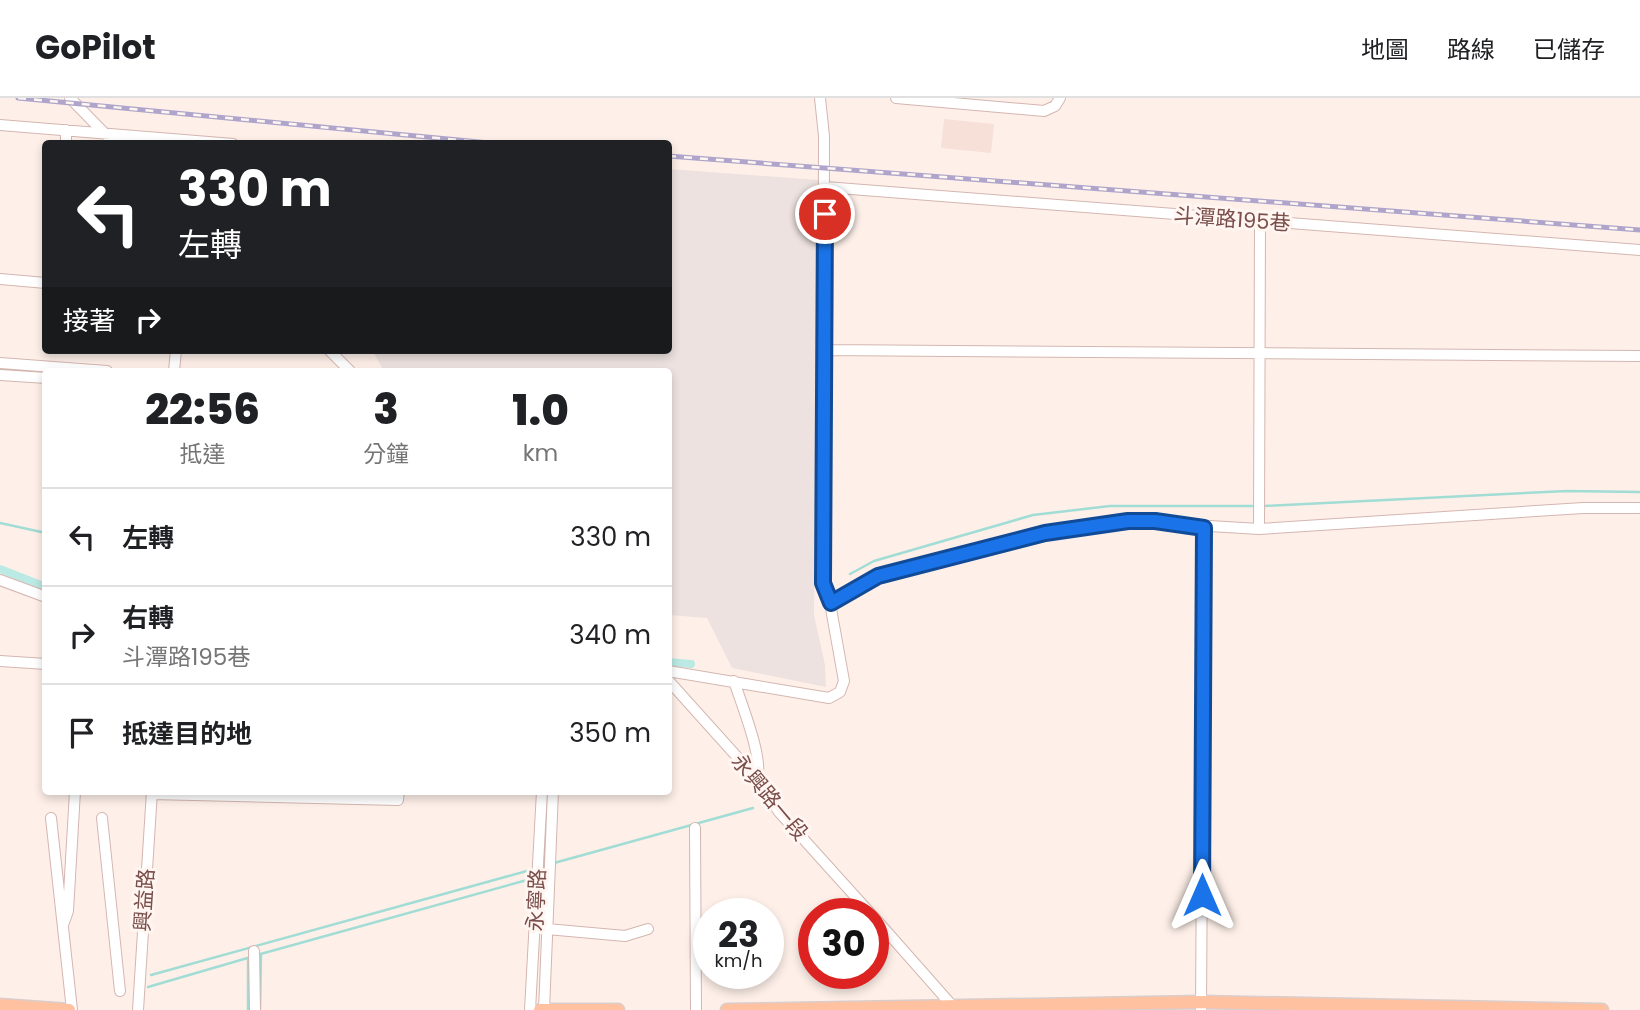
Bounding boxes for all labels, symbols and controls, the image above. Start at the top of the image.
text: GoPilot [35,24,156,71]
text: 地圖 [1361,33,1409,66]
text: 路線 [1447,33,1495,66]
text: 已儲存 [1533,33,1605,66]
text: 330 m [178,155,332,223]
icon: left [63,168,154,259]
pin [795,184,855,244]
icon: arrive [806,195,844,233]
street label: 斗潭路195巷 [1173,200,1291,238]
text: 左轉 [178,222,242,267]
icon: right [129,301,167,339]
text: 接著 [63,303,115,339]
text: 22:56 [145,380,260,439]
text: 3 [373,380,399,439]
text: 1.0 [512,381,569,440]
text: km [523,437,558,469]
text: 抵達 [180,438,226,470]
text: 分鐘 [363,438,409,470]
icon: left [63,518,101,556]
text: 330 m [570,519,651,555]
text: 左轉 [122,520,174,556]
text: 右轉 [122,600,174,636]
icon: right [63,616,101,654]
text: 340 m [569,617,651,653]
text: 斗潭路195巷 [122,641,250,673]
icon: arrive [63,714,101,752]
text: 350 m [569,715,651,751]
text: 抵達目的地 [122,716,252,752]
street label: 永興路一段 [725,747,815,847]
position arrow [1165,858,1239,932]
street label: 興益路 [127,868,161,932]
street label: 永寧路 [520,868,552,932]
speed limit sign: 30 [798,898,889,989]
text: 23 [718,910,759,959]
text: km/h [715,948,762,973]

